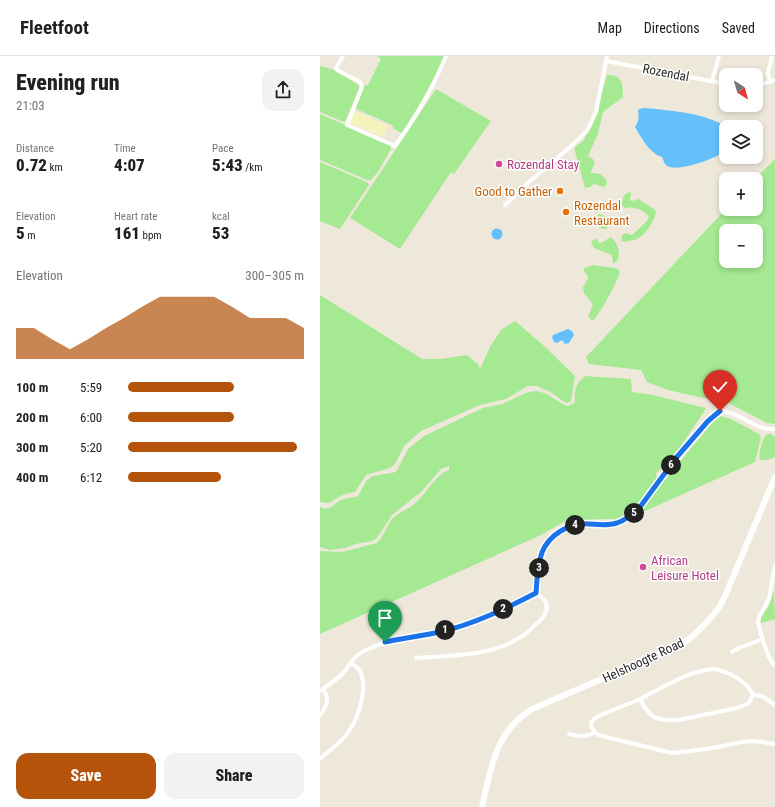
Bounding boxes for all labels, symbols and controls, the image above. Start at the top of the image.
text: Fleetfoot [20,16,89,39]
text: Map [598,20,622,36]
text: Directions [644,20,700,36]
text: Saved [722,20,755,36]
street label: Rozendal [641,61,690,84]
north arrow [719,68,763,112]
map controls [719,68,763,268]
button: share [262,69,304,111]
text: Evening run [16,70,120,95]
text: 21:03 [16,98,45,113]
button: layers [719,120,763,164]
text: Distance [16,142,54,155]
text: Time [114,142,136,155]
text: Pace [212,142,234,155]
text: 0.72 [16,155,47,175]
text: 4:07 [114,155,145,175]
text: 5:43 [212,155,243,175]
place label: Rozendal Stay [507,157,580,172]
marker: Rozendal Stay [494,159,504,169]
text: km [47,161,63,174]
text: /km [243,161,263,174]
button: + [719,172,763,216]
place label: Good to Gather [475,184,552,199]
marker: Good to Gather [555,186,565,196]
place label: Rozendal Restaurant [574,198,630,228]
marker: Rozendal Restaurant [561,207,571,217]
text: Elevation [16,210,56,223]
text: Heart rate [114,210,157,223]
text: kcal [212,210,230,223]
text: 5 [16,223,25,243]
text: 161 [114,223,140,243]
text: 53 [212,223,229,243]
button: − [719,224,763,268]
text: m [25,229,35,242]
text: bpm [140,229,162,242]
text: Elevation [16,268,63,283]
text: 300–305 m [245,268,304,283]
pin [703,370,737,411]
icon: check [709,376,731,398]
text: 100 m [16,380,48,395]
text: 5:59 [80,380,102,395]
text: 200 m [16,410,48,425]
text: 6:00 [80,410,102,425]
text: 300 m [16,440,48,455]
text: 5:20 [80,440,102,455]
pin: 6 [661,455,681,475]
text: 6 [668,458,674,471]
text: 400 m [16,470,48,485]
text: 6:12 [80,470,102,485]
pin: 5 [624,503,644,523]
text: 5 [631,506,637,519]
pin: 4 [565,515,585,535]
text: 4 [572,518,578,531]
place label: African Leisure Hotel [651,553,719,583]
pin: 3 [529,558,549,578]
text: 3 [536,561,542,574]
marker: African Leisure Hotel [638,562,648,572]
pin: 2 [493,599,513,619]
pin [368,601,402,642]
text: 2 [500,602,506,615]
icon: arrive [374,607,396,629]
pin: 1 [435,620,455,640]
text: 1 [442,623,448,636]
street label: Helshoogte Road [600,635,686,686]
button: Save [16,753,156,799]
button: Share [164,753,304,799]

